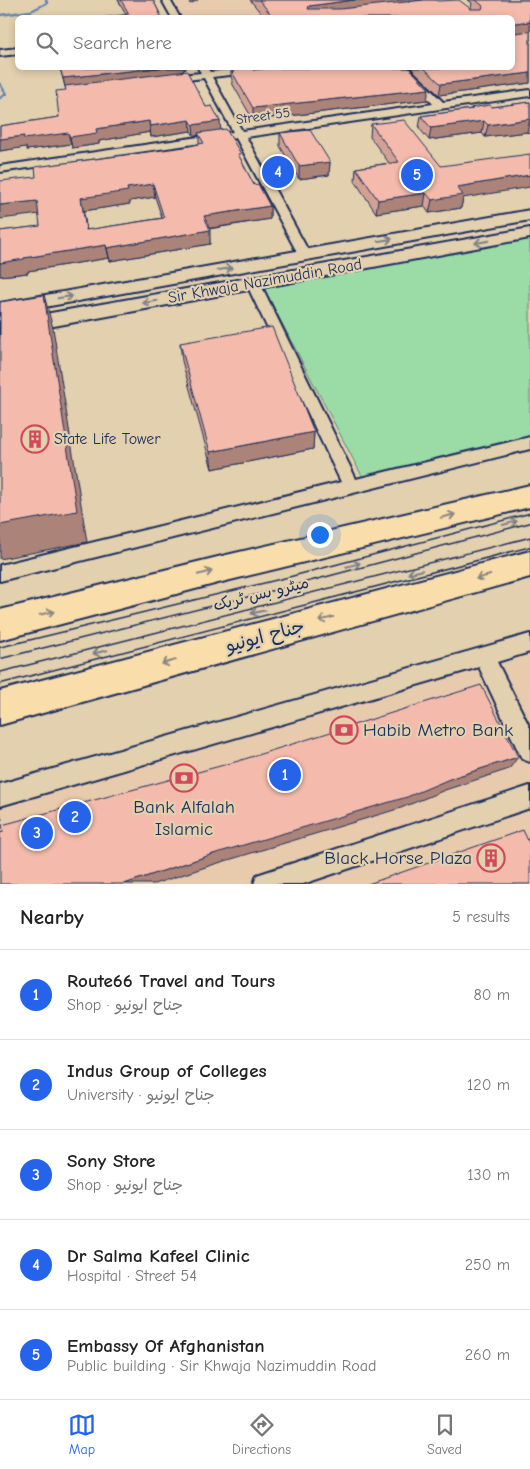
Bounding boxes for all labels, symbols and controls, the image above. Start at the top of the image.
search box [15,15,515,70]
icon: search [33,29,61,57]
text: Search here [73,32,172,54]
street label: Street 55 [235,104,291,128]
pin: 4 [262,153,294,191]
pin: 5 [401,156,433,194]
one-way arrow [377,235,393,245]
one-way arrow [474,238,490,247]
street label: Sir Khwaja Nazimuddin Road [167,255,363,307]
one-way arrow [217,263,233,273]
one-way arrow [57,292,73,302]
one-way arrow [142,297,158,307]
building icon: State Life Tower [20,424,50,454]
place label: State Life Tower [54,430,161,448]
one-way arrow [440,511,456,520]
one-way arrow [501,518,517,528]
your location [307,522,333,548]
one-way arrow [344,560,360,569]
one-way arrow [196,568,212,578]
one-way arrow [407,568,423,577]
one-way arrow [475,572,491,582]
street label: میٹرو بس ٹریک [211,573,311,615]
one-way arrow [39,608,55,617]
one-way arrow [250,608,266,617]
street label: جناح ایونیو [222,615,307,658]
one-way arrow [319,615,335,625]
one-way arrow [93,648,109,658]
one-way arrow [162,658,178,667]
bank icon: Habib Metro Bank [329,715,359,745]
place label: Habib Metro Bank [363,719,514,741]
pin: 1 [269,756,301,794]
bank icon: Bank Alfalah Islamic [169,763,199,793]
place label: Bank Alfalah Islamic [133,796,235,840]
pin: 2 [59,798,91,836]
pin: 3 [21,814,53,852]
building icon: Black Horse Plaza [476,843,506,873]
place label: Black Horse Plaza [324,847,472,869]
text: Nearby [20,905,84,929]
text: 5 results [452,908,510,926]
text: Route66 Travel and Tours [67,970,275,992]
text: 1 [33,986,39,1004]
text: 80 m [473,986,510,1004]
text: Shop · جناح ایونیو [67,996,183,1014]
text: Indus Group of Colleges [67,1060,267,1082]
text: 2 [32,1076,40,1094]
text: 120 m [467,1076,510,1094]
text: University · جناح ایونیو [67,1086,215,1104]
text: Sony Store [67,1150,155,1172]
text: 3 [32,1166,40,1184]
text: 130 m [467,1166,510,1184]
text: Shop · جناح ایونیو [67,1176,183,1194]
text: Dr Salma Kafeel Clinic [67,1245,250,1267]
text: 4 [32,1256,40,1274]
text: 250 m [465,1256,510,1274]
text: Hospital · Street 54 [67,1267,197,1285]
text: Embassy Of Afghanistan [67,1335,265,1357]
text: 5 [32,1346,40,1364]
text: 260 m [465,1346,510,1364]
text: Public building · Sir Khwaja Nazimuddin Road [67,1357,376,1375]
tab: Map [68,1411,96,1458]
tab: Directions [232,1411,291,1458]
tab: Saved [427,1411,462,1458]

